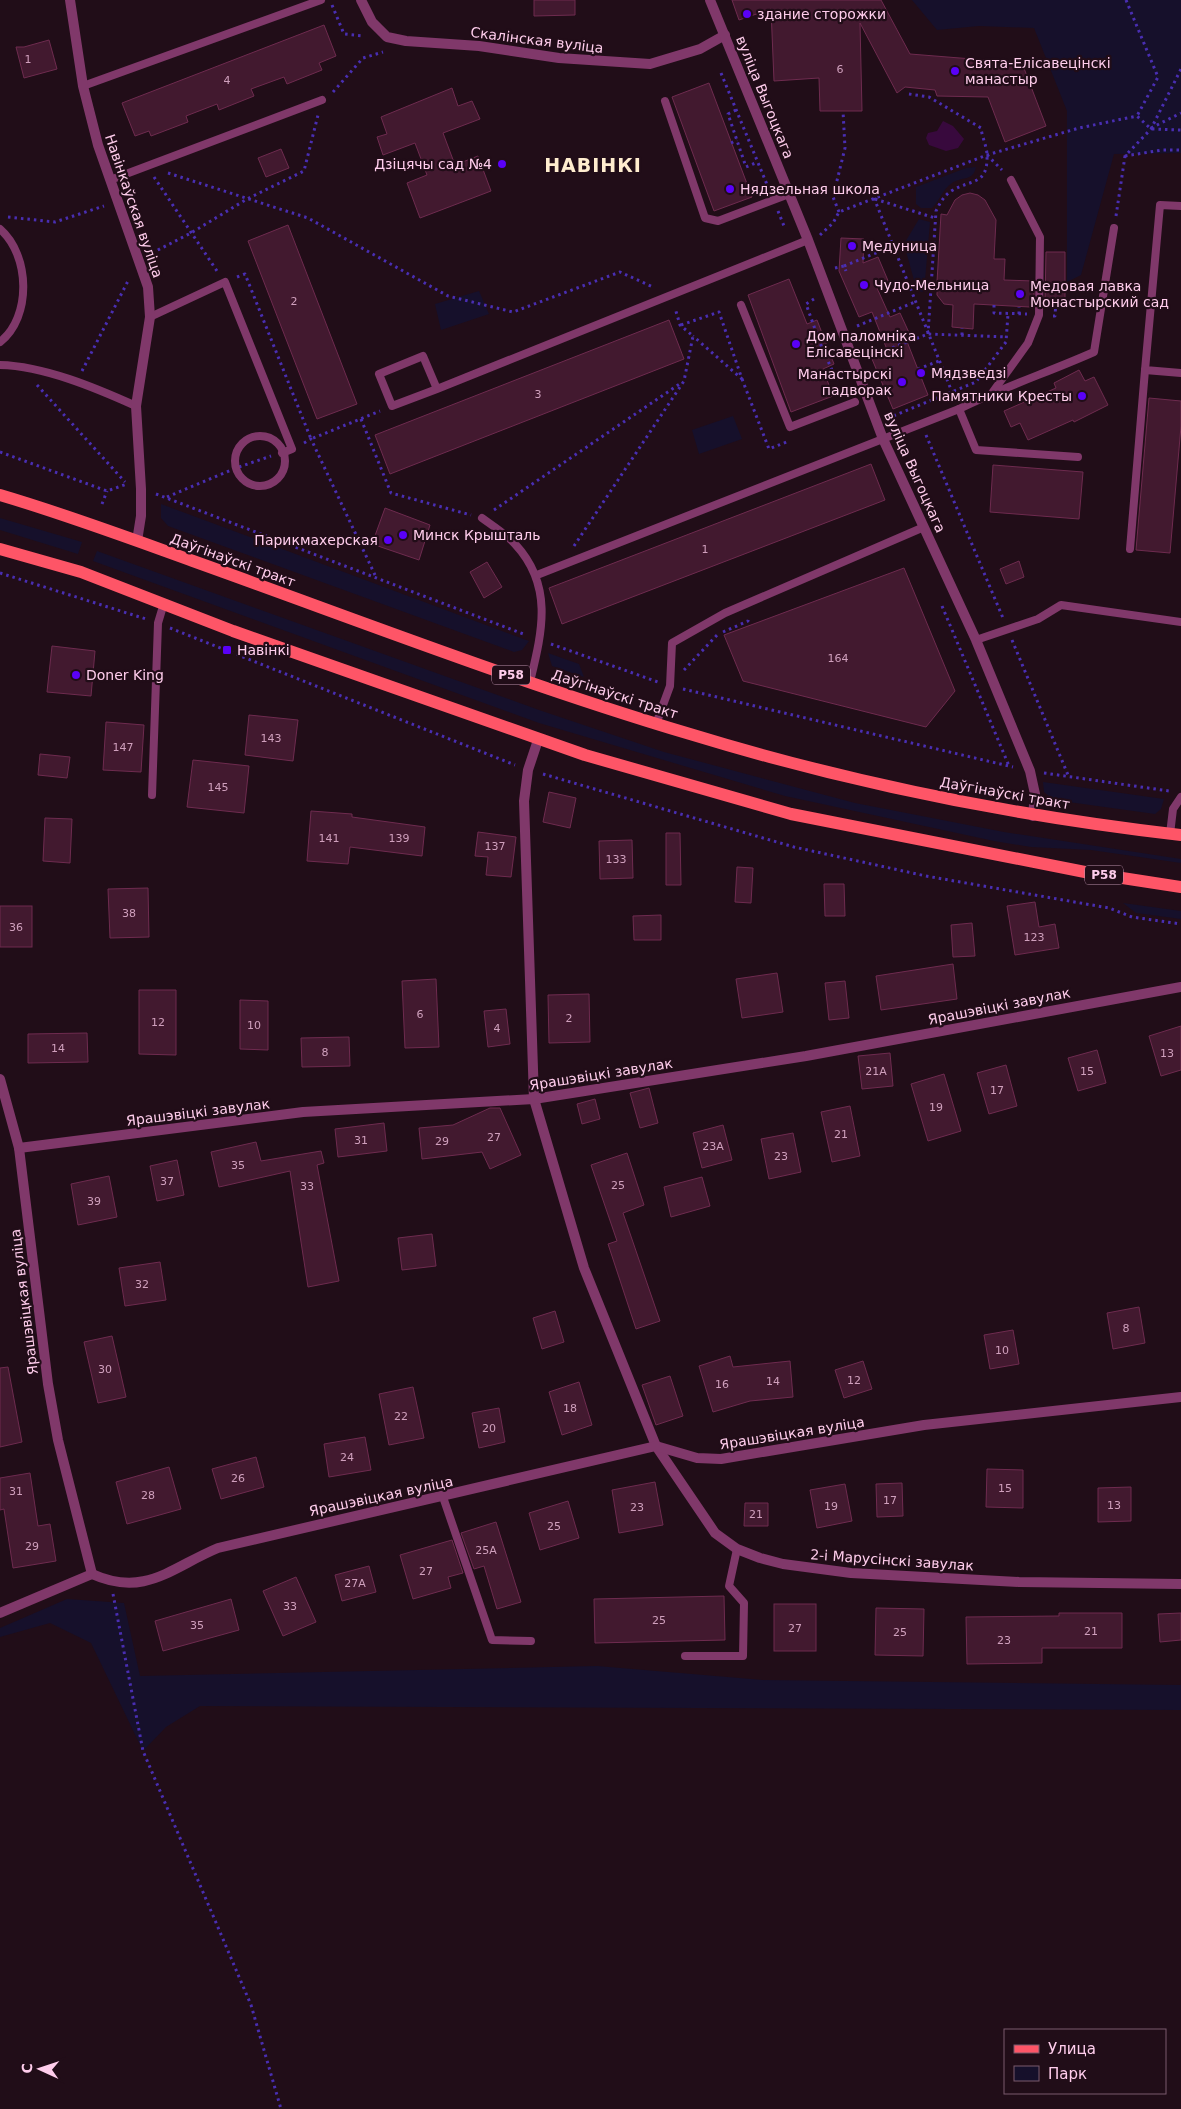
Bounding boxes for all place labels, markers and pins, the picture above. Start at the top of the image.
place label: здание сторожки [757,6,886,22]
marker: здание сторожки [741,8,753,20]
place label: Свята-Елісавецінскі манастыр [965,55,1111,87]
marker: Свята-Елісавецінскі манастыр [949,65,961,77]
place label: Дзіцячы сад №4 [374,156,492,172]
marker: Дзіцячы сад №4 [496,158,508,170]
place label: Нядзельная школа [740,181,880,197]
marker: Нядзельная школа [724,183,736,195]
place label: Медуница [862,238,937,254]
marker: Медуница [846,240,858,252]
place label: Чудо-Мельница [874,277,989,293]
place label: Медовая лавка Монастырский сад [1030,278,1169,310]
marker: Чудо-Мельница [858,279,870,291]
marker: Медовая лавка Монастырский сад [1014,288,1026,300]
place label: Дом паломніка Елісавецінскі [806,328,916,360]
marker: Дом паломніка Елісавецінскі [790,338,802,350]
place label: Мядзведзі [931,365,1007,381]
place label: Манастырскі падворак [798,366,892,398]
marker: Мядзведзі [915,367,927,379]
marker: Манастырскі падворак [896,376,908,388]
place label: Памятники Кресты [931,388,1072,404]
marker: Памятники Кресты [1076,390,1088,402]
place label: Минск Крышталь [413,527,541,543]
marker: Минск Крышталь [397,529,409,541]
place label: Парикмахерская [254,532,378,548]
marker: Парикмахерская [382,534,394,546]
place label: Навінкі [237,642,290,658]
marker: Навінкі [221,644,233,656]
place label: Doner King [86,667,164,683]
marker: Doner King [70,669,82,681]

